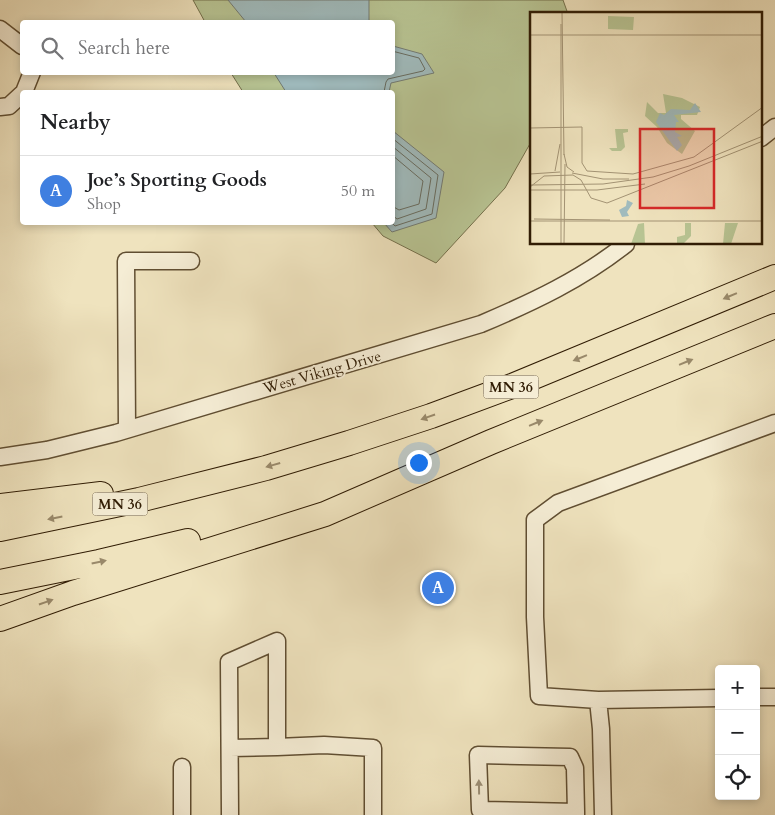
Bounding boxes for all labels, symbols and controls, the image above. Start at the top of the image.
inset map [530,12,762,245]
search box [20,20,395,75]
icon: search [38,34,66,62]
text: Search here [78,35,170,61]
text: Nearby [40,108,111,137]
text: Joe’s Sporting Goods [87,167,267,193]
text: A [50,180,62,202]
text: 50 m [341,180,375,202]
text: Shop [87,193,121,215]
one-way arrow [723,292,737,300]
street label: West Viking Drive [260,346,384,399]
one-way arrow [573,355,587,363]
one-way arrow [679,358,694,366]
road number: MN 36 [484,376,538,398]
one-way arrow [421,414,436,421]
one-way arrow [529,419,543,427]
your location [406,450,432,476]
one-way arrow [266,462,281,470]
road number: MN 36 [92,492,148,516]
one-way arrow [47,514,63,522]
one-way arrow [92,558,107,566]
pin: A [422,569,454,607]
one-way arrow [39,598,54,606]
map controls [715,665,760,800]
button: + [715,665,760,710]
button: − [715,710,760,755]
button: locate [715,755,760,800]
one-way arrow [475,779,483,795]

